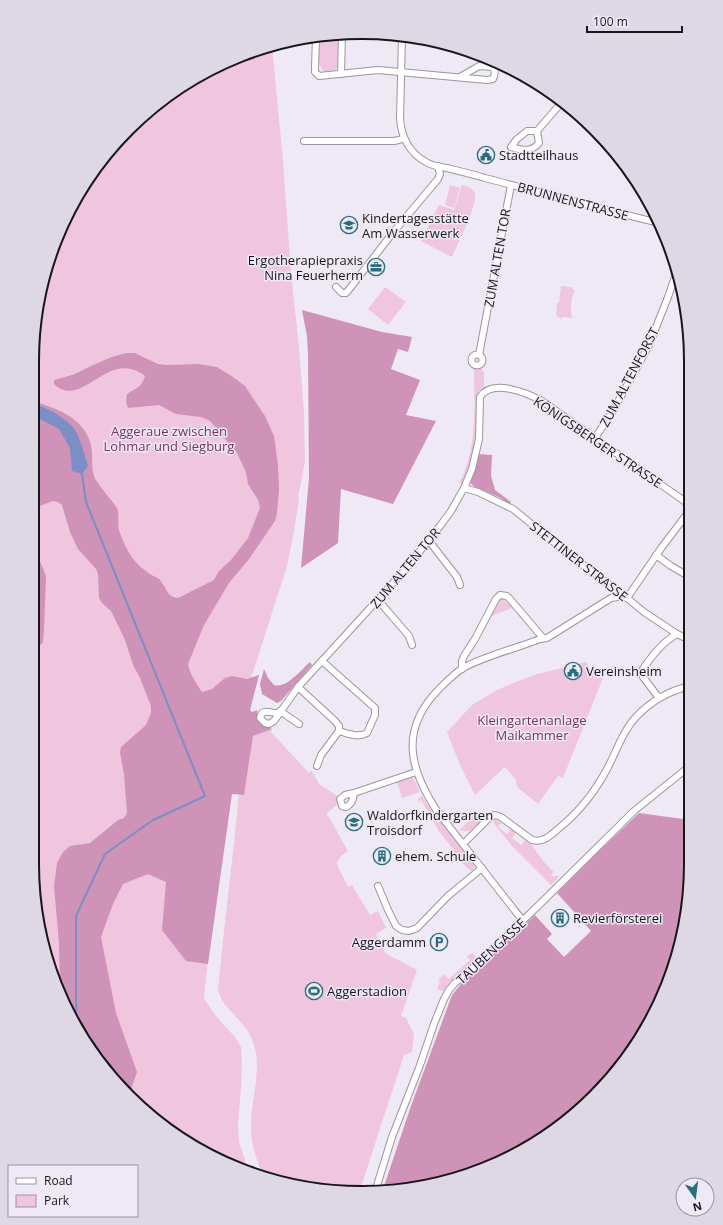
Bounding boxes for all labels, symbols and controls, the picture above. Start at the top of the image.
scale bar [587,8,682,34]
text: 100 m [593,13,628,30]
public building icon: Stadtteilhaus [476,145,496,165]
place label: Stadtteilhaus [499,146,578,164]
street label: BRUNNENSTRASSE [515,177,631,225]
street label: ZUM ALTEN TOR [479,207,515,309]
place label: Kindertagesstätte Am Wasserwerk [362,209,469,242]
school or university icon: Kindertagesstätte Am Wasserwerk [339,215,359,235]
place label: Ergotherapiepraxis Nina Feuerherm [248,251,363,284]
office icon: Ergotherapiepraxis Nina Feuerherm [366,257,386,277]
street label: ZUM ALTENFORST [595,323,663,430]
street label: KÖNIGSBERGER STRASSE [530,392,666,492]
park label: Aggeraue zwischen Lohmar und Siegburg [104,422,234,455]
street label: STETTINER STRASSE [526,517,632,605]
street label: ZUM ALTEN TOR [366,524,444,612]
public building icon: Vereinsheim [563,661,583,681]
place label: Vereinsheim [586,662,662,680]
park label: Kleingartenanlage Maikammer [477,711,587,744]
place label: Waldorfkindergarten Troisdorf [367,806,493,839]
school or university icon: Waldorfkindergarten Troisdorf [344,812,364,832]
building icon: ehem. Schule [372,846,392,866]
place label: ehem. Schule [395,847,476,865]
building icon: Revierförsterei [550,908,570,928]
place label: Revierförsterei [573,909,662,927]
street label: TAUBENGASSE [452,914,530,988]
parking icon: Aggerdamm [429,932,449,952]
place label: Aggerdamm [352,933,426,951]
sports icon: Aggerstadion [304,981,324,1001]
place label: Aggerstadion [327,982,407,1000]
legend [8,1165,138,1217]
text: Road [44,1172,73,1189]
north arrow [675,1177,715,1217]
text: Park [44,1192,70,1209]
text: N [691,1199,704,1216]

